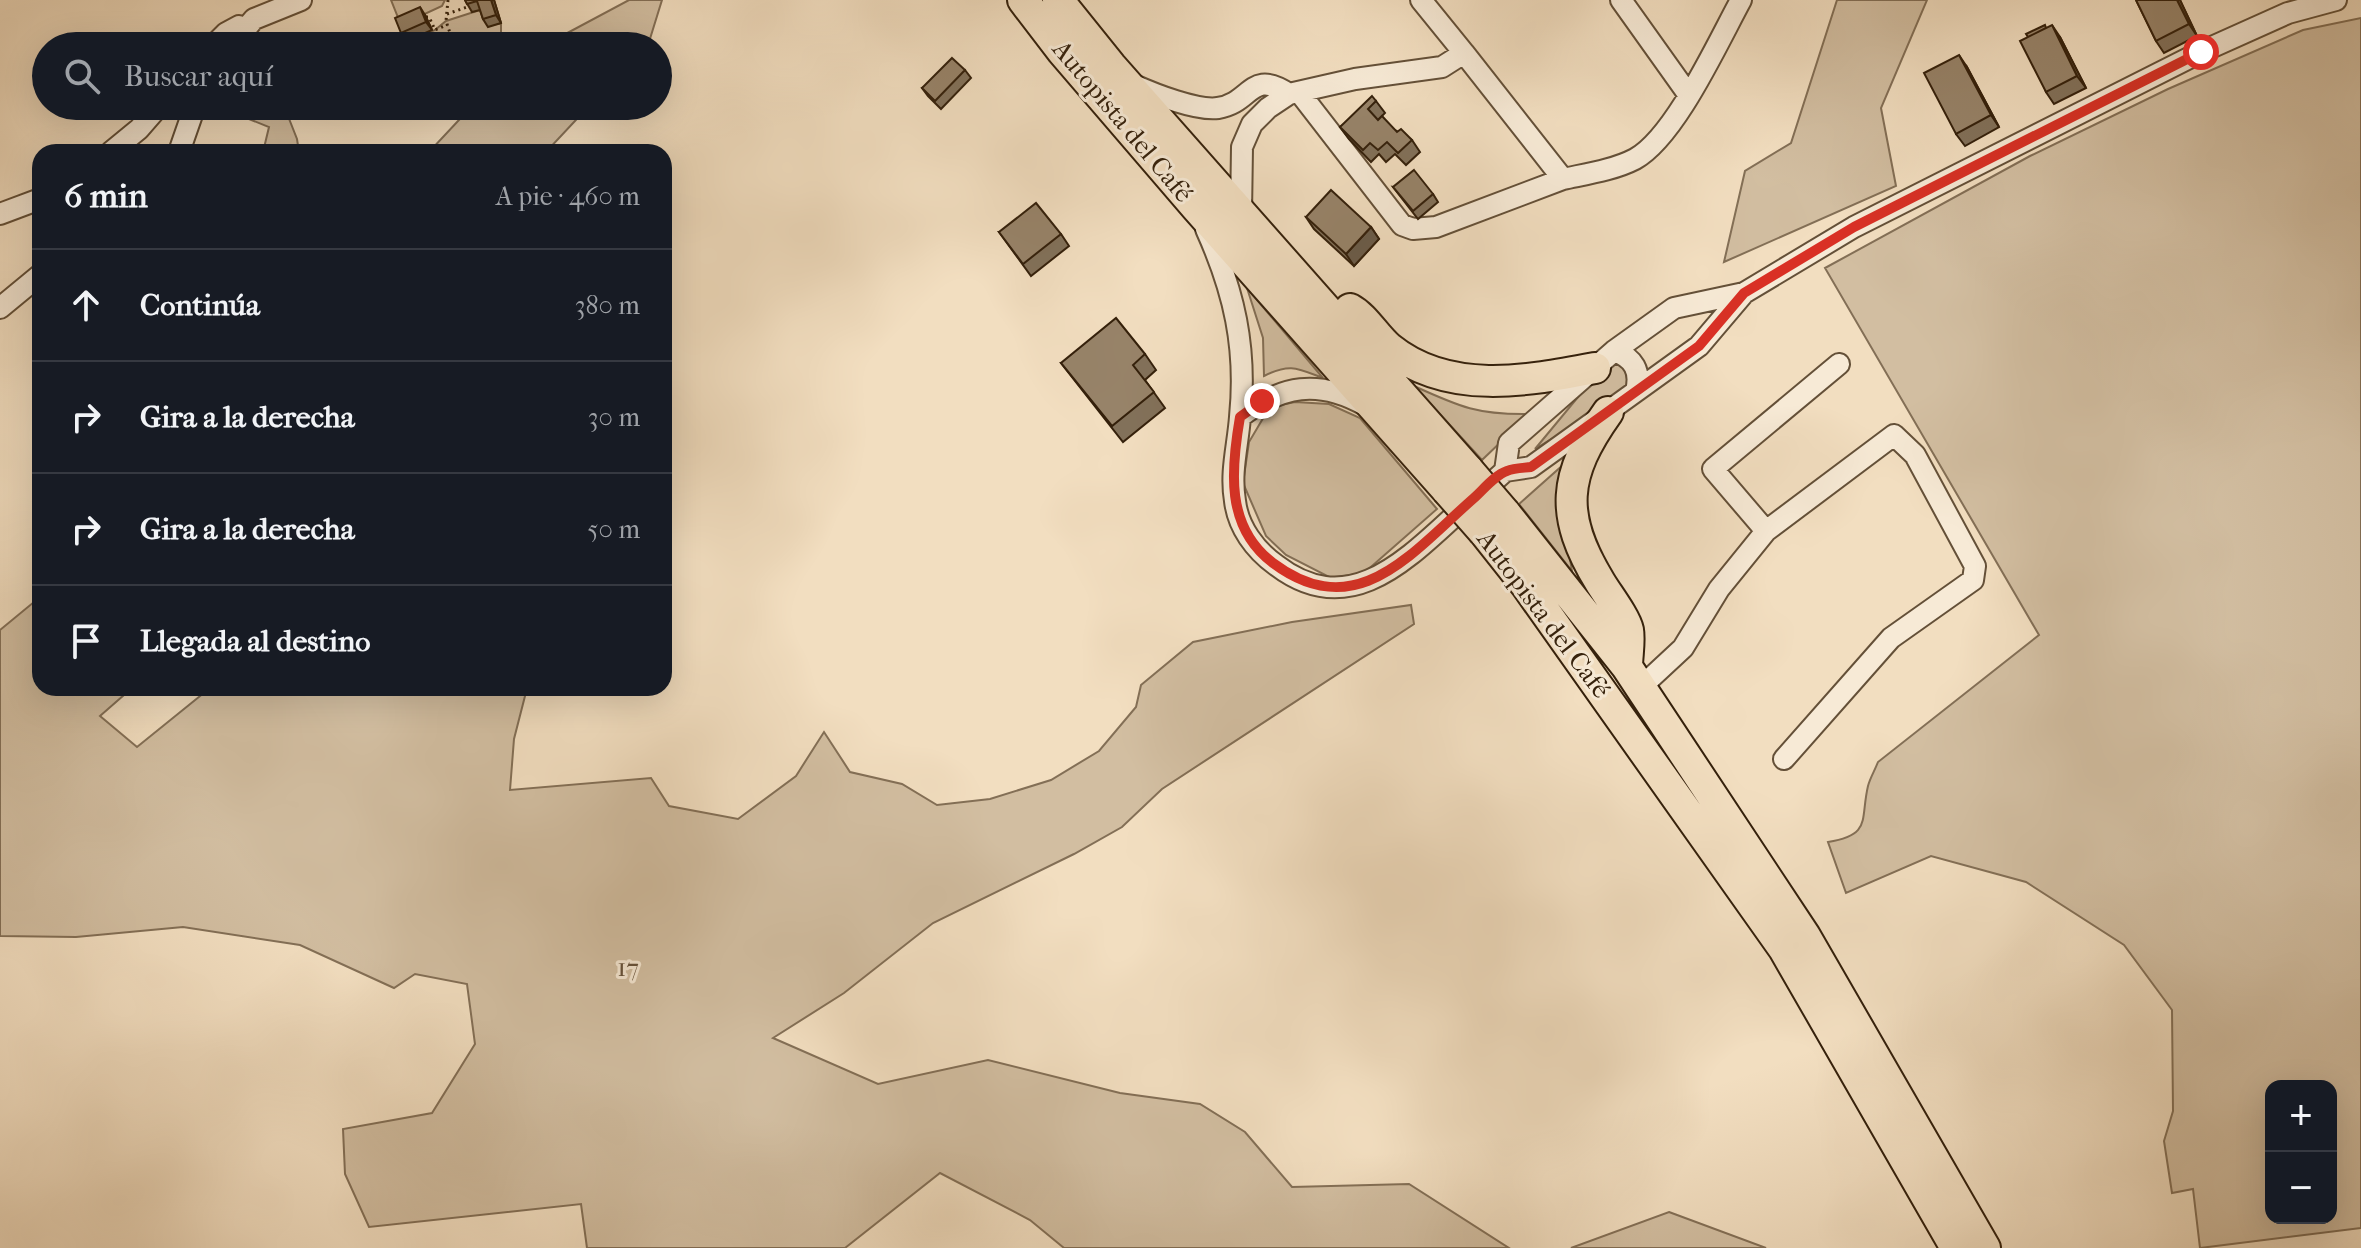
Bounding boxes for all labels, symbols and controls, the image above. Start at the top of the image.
search box [32,32,672,120]
street label: Autopista del Café [1045,33,1200,209]
route start [2183,34,2219,70]
icon: search [60,54,104,98]
text: Buscar aquí [124,59,273,94]
text: 6 min [64,176,148,216]
text: A pie · 460 m [496,181,640,212]
icon: ahead [64,283,108,327]
text: Continúa [140,288,260,323]
text: 380 m [575,290,640,321]
route end [1244,383,1280,419]
icon: right [64,395,108,439]
text: Gira a la derecha [140,400,355,435]
text: 30 m [588,402,640,433]
icon: right [64,507,108,551]
text: Gira a la derecha [140,512,355,547]
text: 50 m [587,514,640,545]
street label: Autopista del Café [1470,523,1617,704]
icon: arrive [64,619,108,663]
text: Llegada al destino [140,624,370,659]
park label: 17 [617,952,639,983]
map controls [2265,1080,2337,1224]
button: + [2265,1080,2337,1152]
button: − [2265,1152,2337,1224]

